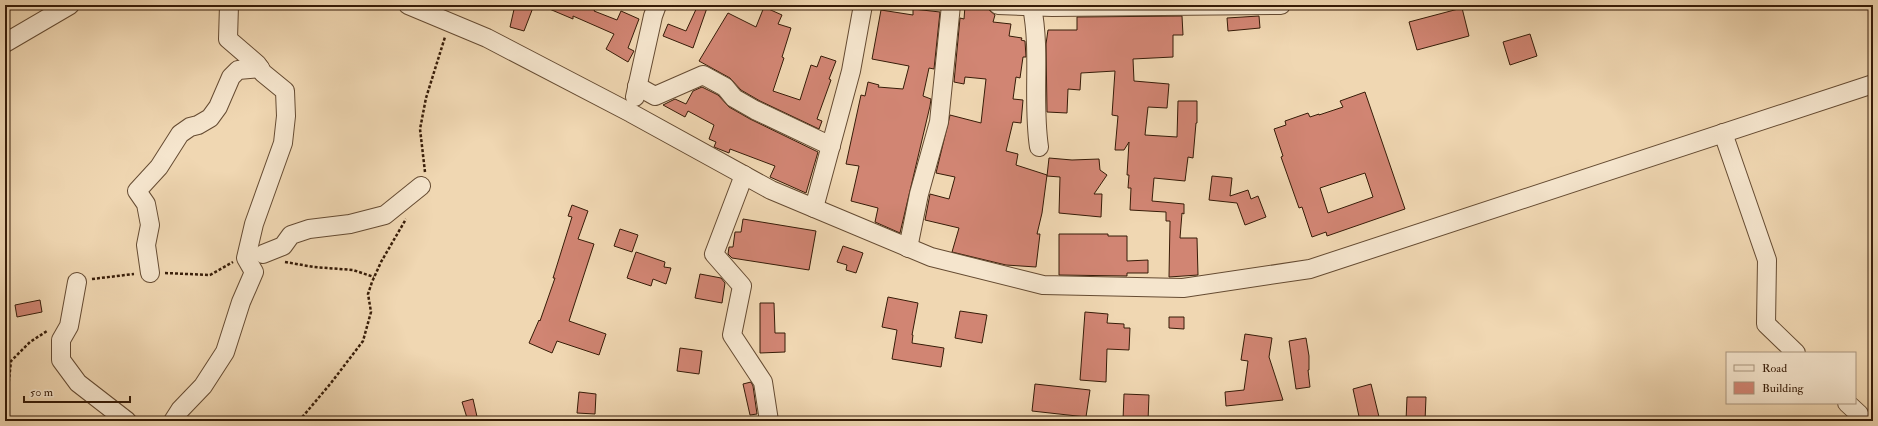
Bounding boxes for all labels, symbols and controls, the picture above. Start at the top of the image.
legend [1726,352,1856,404]
text: Road [1762,361,1787,376]
scale bar [24,378,130,404]
text: Building [1762,381,1805,396]
text: 50 m [30,385,54,400]

